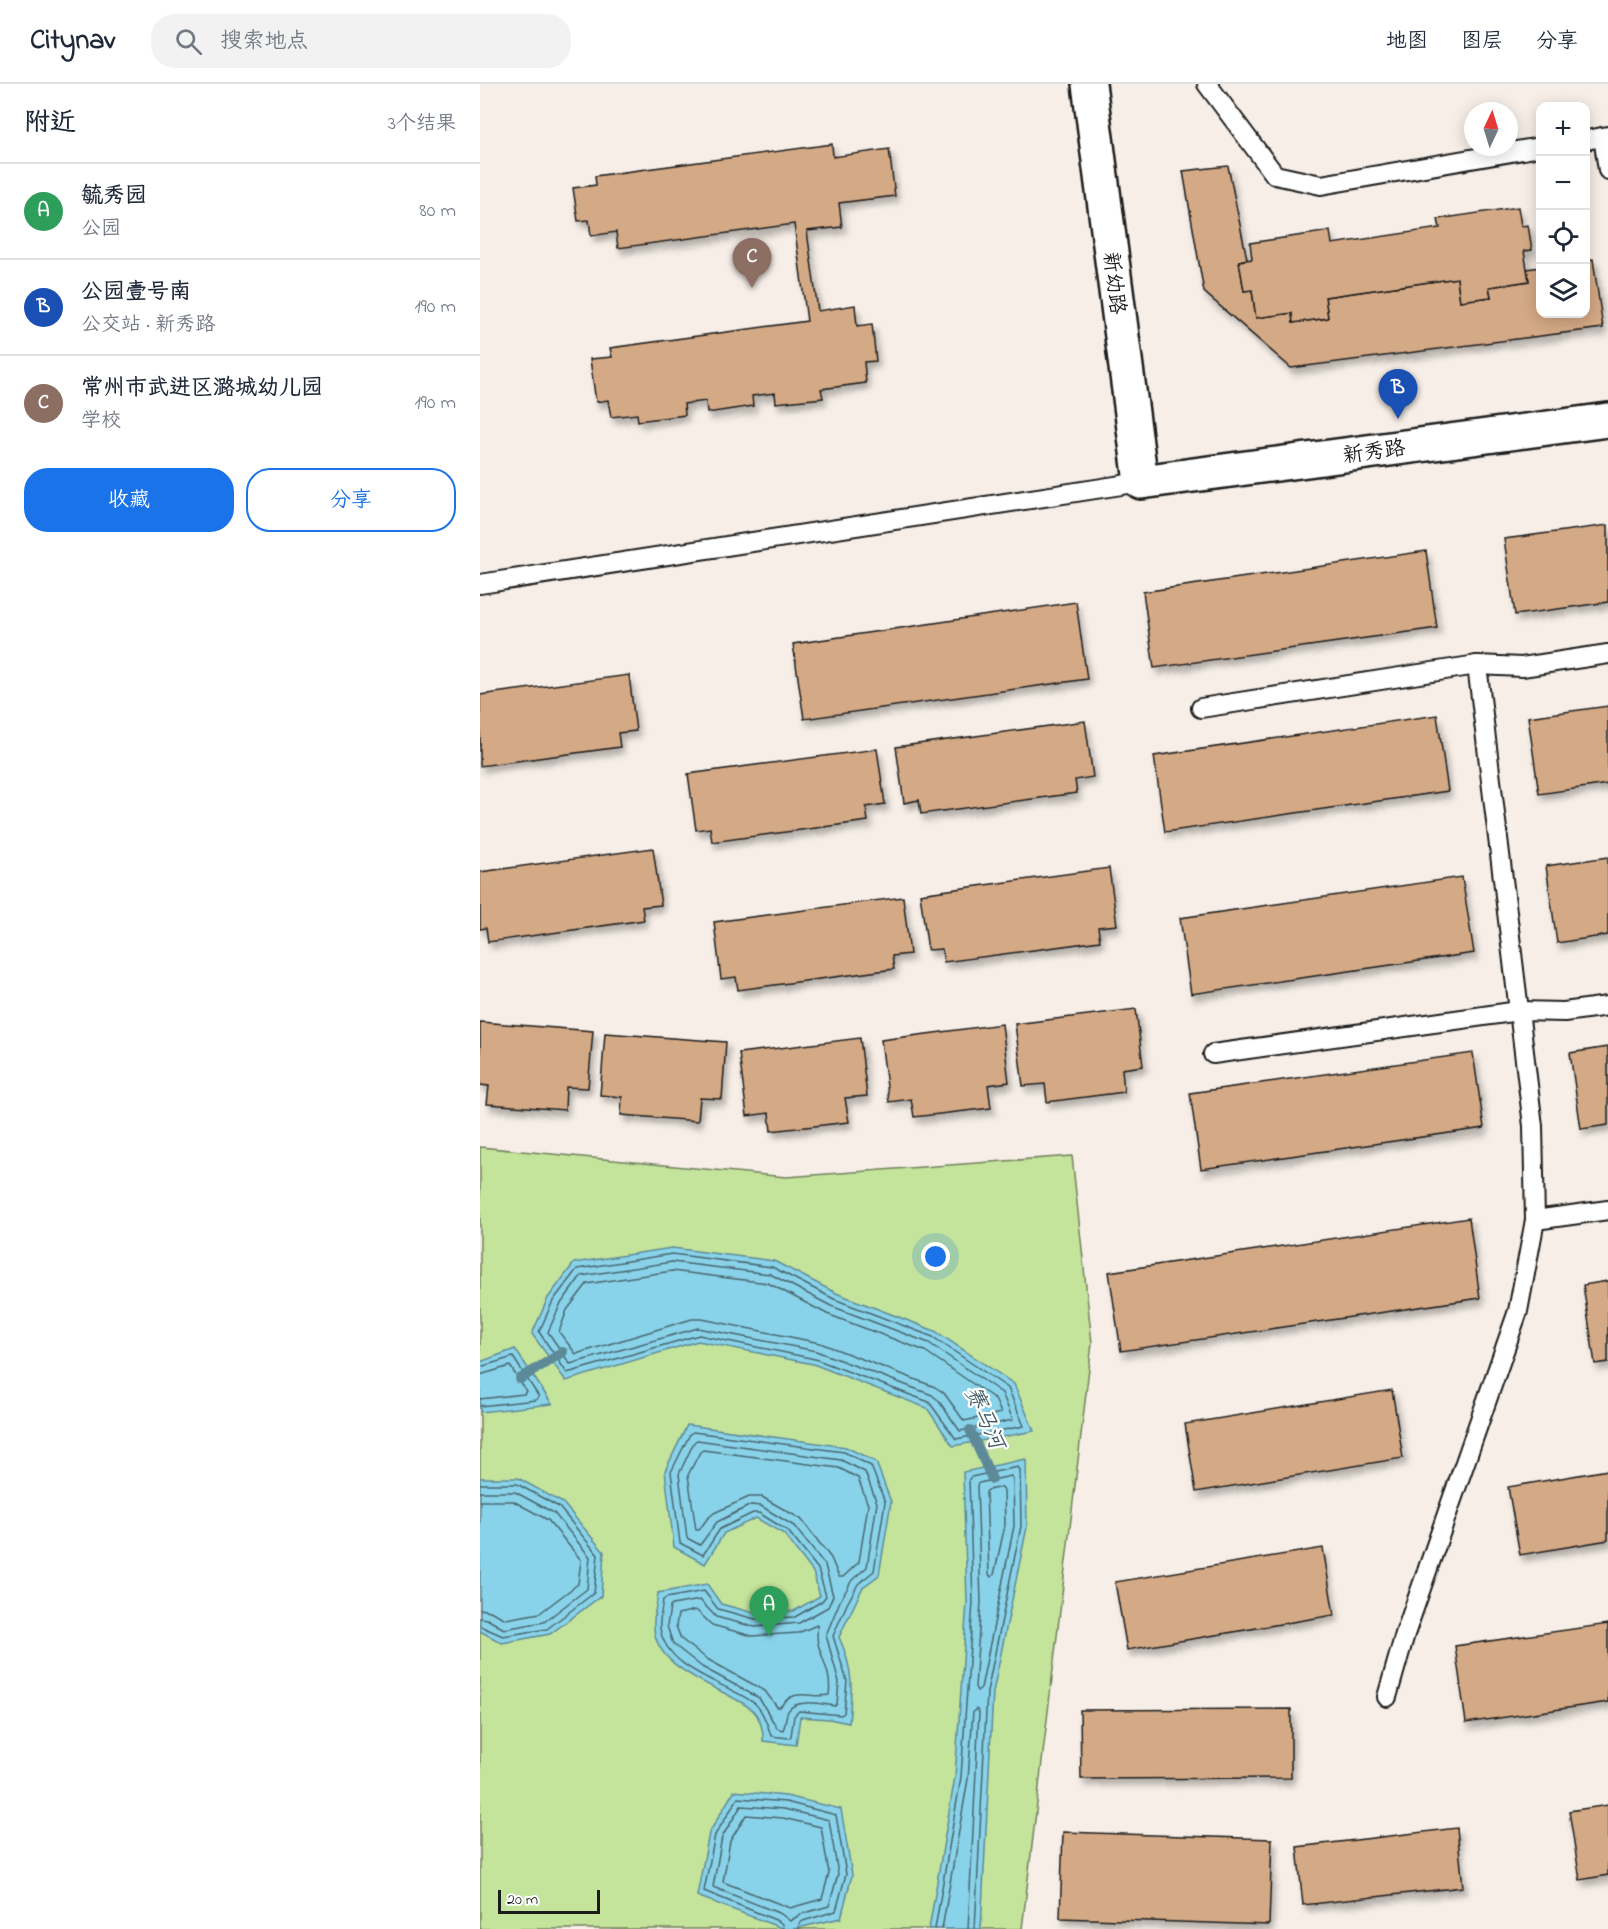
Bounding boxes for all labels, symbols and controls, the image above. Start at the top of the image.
search box [151,14,571,68]
text: Citynav [30,21,115,62]
icon: search [172,25,205,58]
text: 搜索地点 [220,26,308,58]
text: 地图 [1386,27,1428,57]
text: 图层 [1461,27,1503,57]
text: 分享 [1536,27,1578,57]
north arrow [1464,102,1518,156]
map controls [1536,102,1590,318]
button: + [1536,102,1590,156]
text: 附近 [24,105,76,143]
text: 3个结果 [388,110,456,139]
button: − [1536,156,1590,210]
text: 毓秀园 [81,181,147,213]
text: A [37,197,50,226]
text: 80 m [419,197,456,226]
button: locate [1536,210,1590,264]
text: 公园 [81,215,121,244]
pin: C [732,238,772,288]
street label: 新幼路 [1094,250,1132,316]
button: layers [1536,264,1590,318]
text: 公园壹号南 [81,277,191,309]
text: B [37,293,50,322]
text: 190 m [414,293,456,322]
text: 公交站 · 新秀路 [81,311,215,340]
pin: B [1378,370,1418,419]
text: 常州市武进区潞城幼儿园 [81,373,323,405]
text: C [38,389,49,418]
text: 190 m [414,389,456,418]
text: 学校 [81,407,121,436]
street label: 新秀路 [1341,434,1408,472]
button: 收藏 [24,468,234,532]
button: 分享 [246,468,456,532]
your location [921,1242,950,1271]
water label: 赛马河 [955,1382,1013,1458]
pin: A [750,1586,788,1636]
scale bar [498,1887,600,1914]
text: 20 m [507,1888,538,1912]

